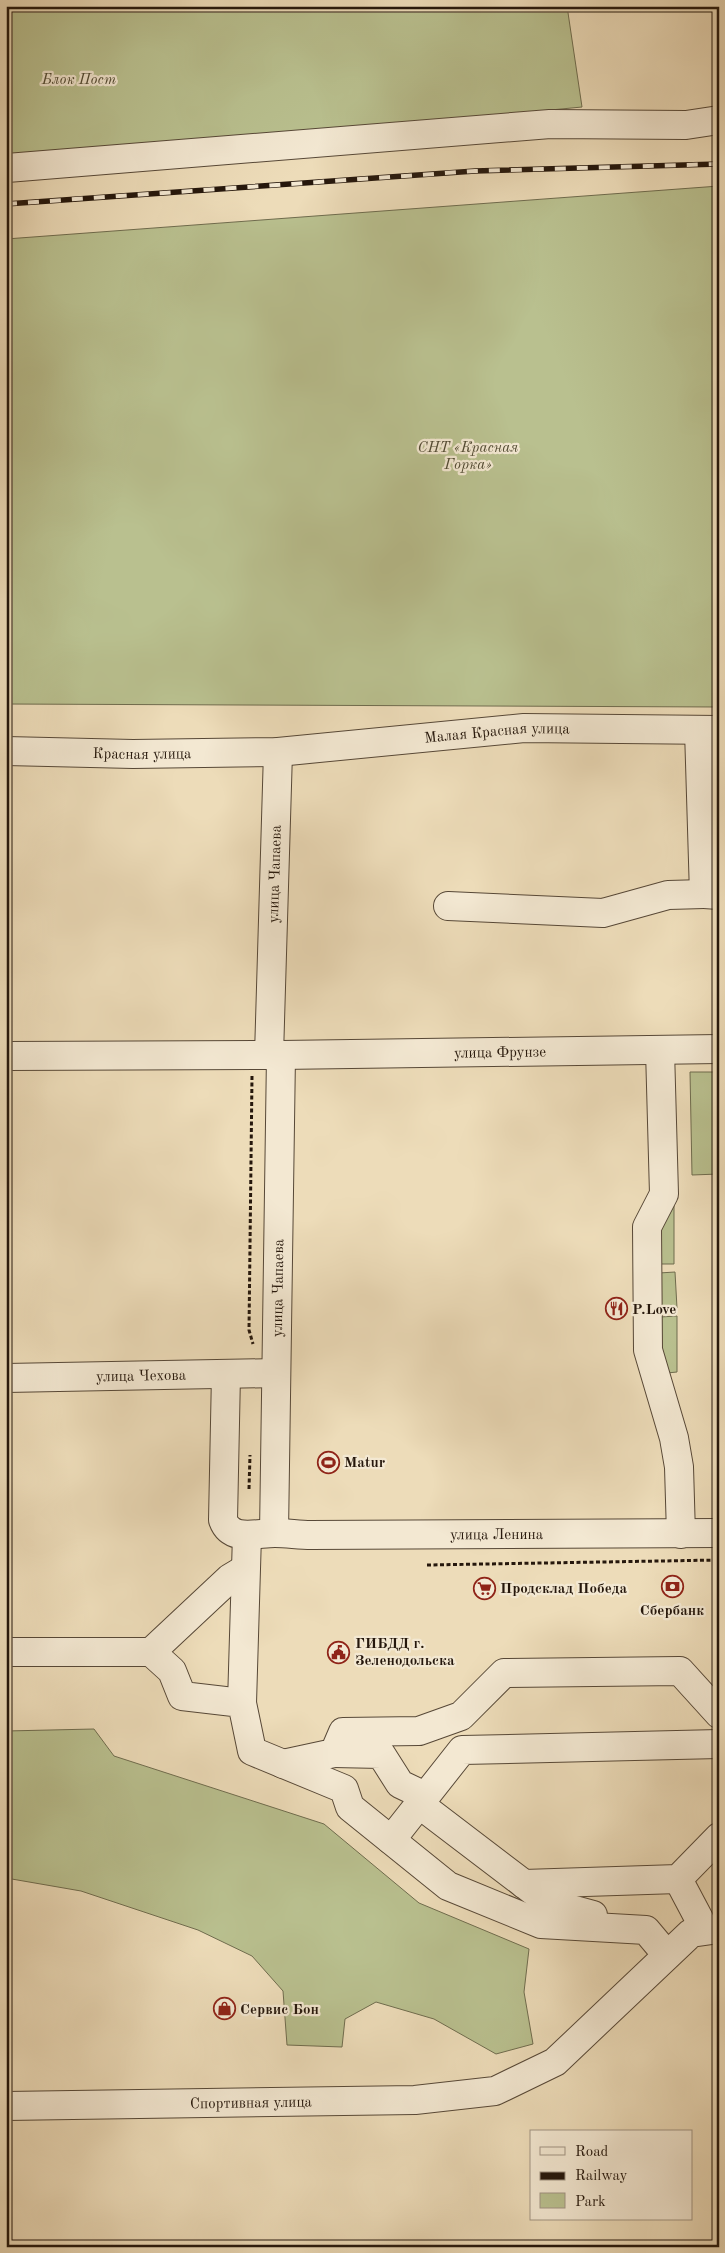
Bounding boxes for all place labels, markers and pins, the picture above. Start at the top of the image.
restaurant icon: P.Love [604,1297,628,1321]
place label: P.Love [632,1303,676,1318]
sports icon: Matur [316,1450,340,1474]
place label: Matur [344,1456,386,1471]
bank icon: Сбербанк [660,1575,684,1599]
supermarket icon: Продсклад Победа [472,1576,496,1600]
place label: Продсклад Победа [500,1582,628,1597]
place label: Сбербанк [640,1604,704,1619]
place label: ГИБДД г. Зеленодольска [355,1637,455,1669]
public building icon: ГИБДД г. Зеленодольска [327,1640,351,1664]
shop icon: Сервис Бон [212,1997,236,2021]
place label: Сервис Бон [240,2003,319,2018]

